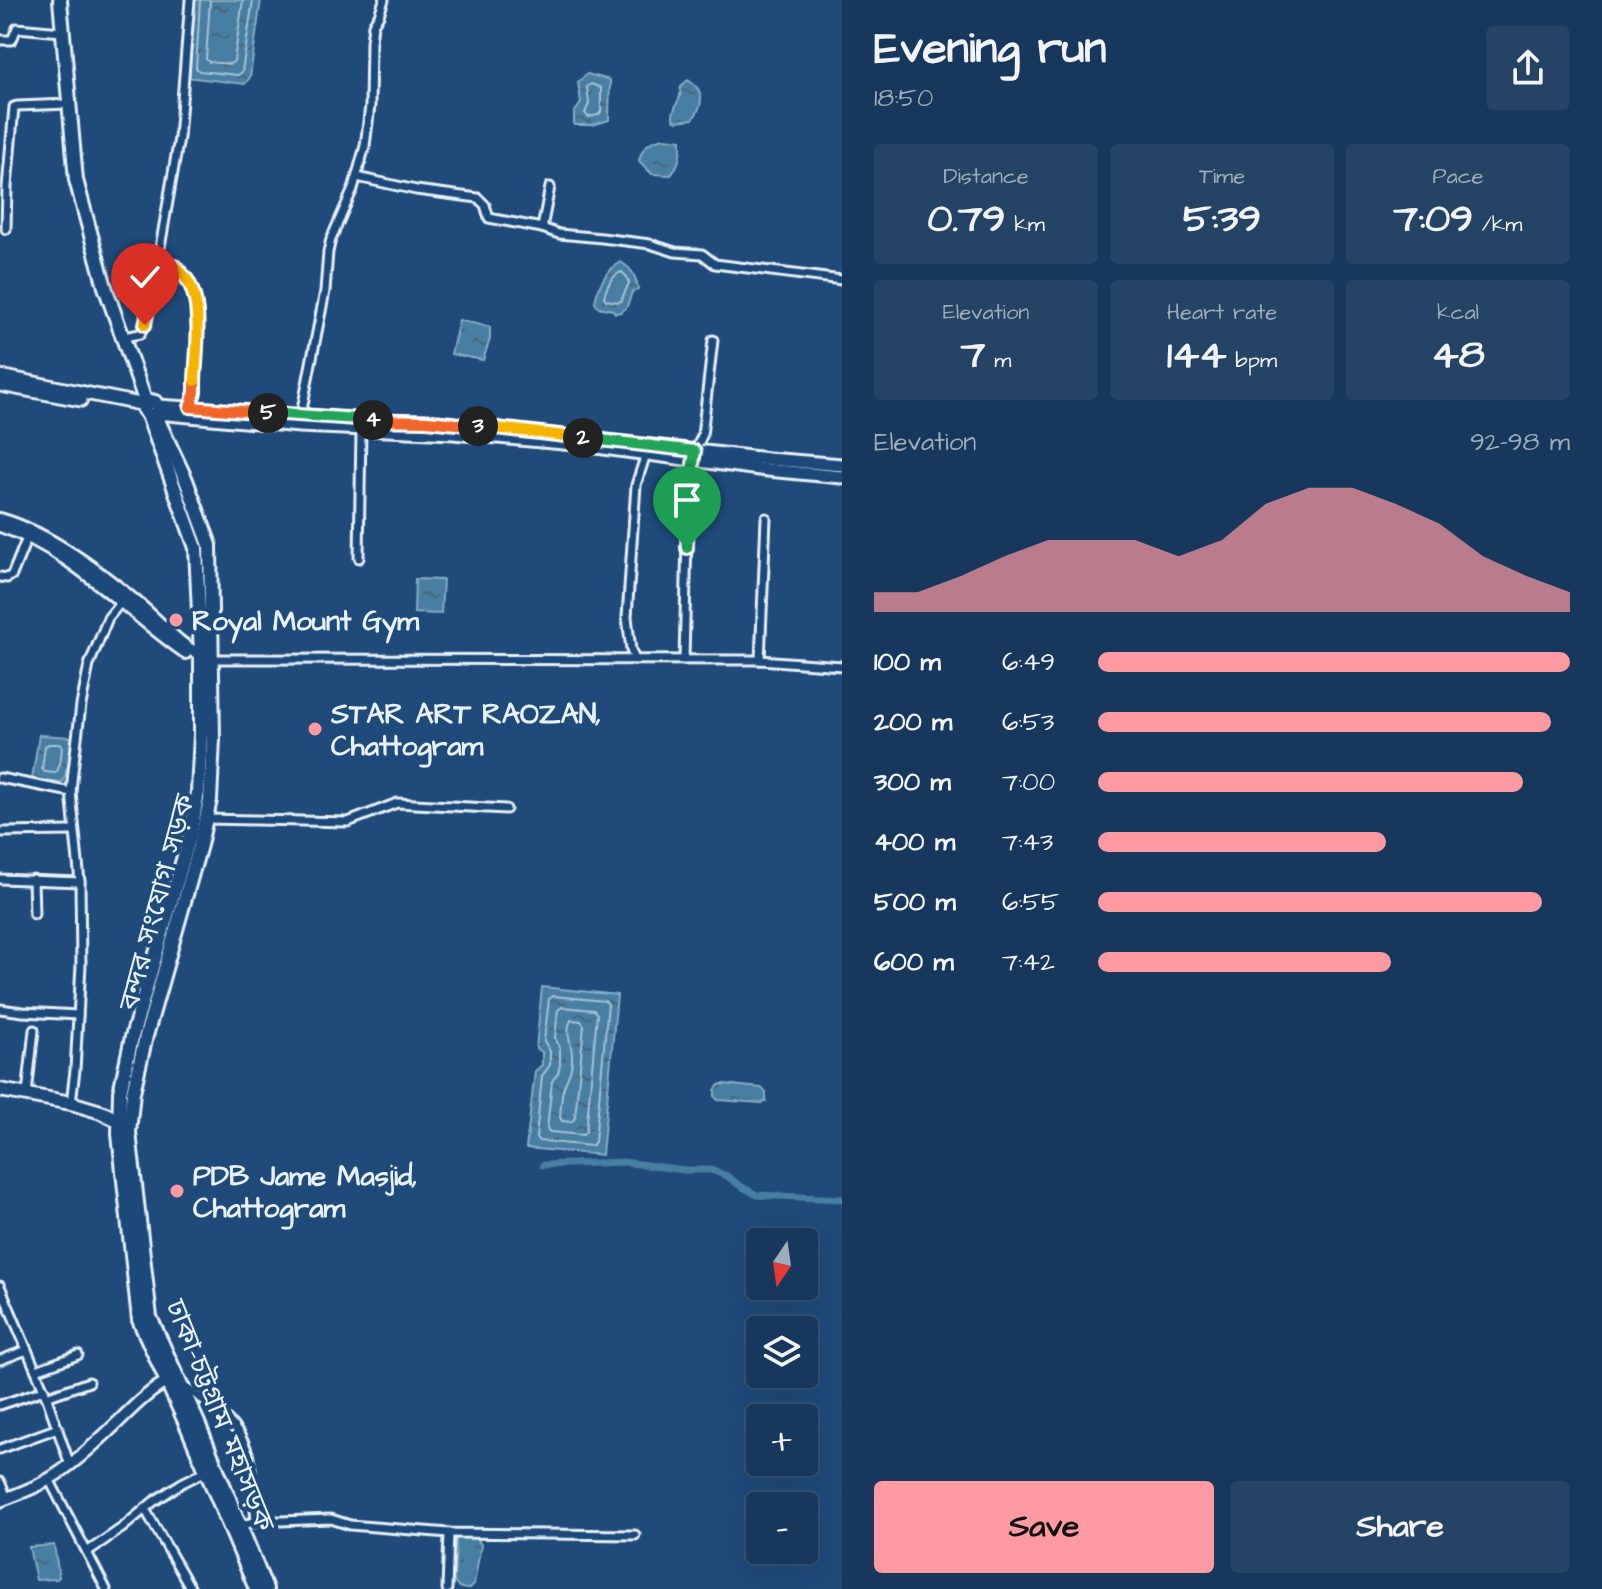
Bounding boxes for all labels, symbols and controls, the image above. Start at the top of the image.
text: Evening run [874,19,1106,80]
button: share [1486,26,1570,110]
text: 18:50 [874,80,933,116]
text: Distance [943,161,1029,192]
text: Time [1199,161,1245,192]
text: Pace [1432,161,1484,192]
text: 0.79 [927,192,1005,247]
text: 5:39 [1183,192,1261,247]
text: 7:09 [1394,192,1473,247]
text: km [1005,209,1045,240]
text: /km [1473,209,1522,240]
pin [111,243,179,325]
icon: check [123,255,167,299]
text: Elevation [943,297,1029,328]
text: Heart rate [1167,297,1277,328]
text: kcal [1437,297,1479,328]
text: 7 [961,328,985,383]
text: 144 [1167,328,1227,383]
text: 48 [1431,328,1485,383]
text: m [985,345,1011,376]
text: bpm [1227,345,1277,376]
pin: 5 [248,393,288,433]
text: 5 [260,397,276,428]
pin: 4 [353,400,393,440]
text: 4 [366,404,380,435]
pin: 3 [458,406,498,446]
text: 3 [472,410,484,441]
pin: 2 [563,418,603,458]
text: 2 [577,422,589,453]
text: Elevation [874,424,976,460]
text: 92–98 m [1470,424,1570,460]
pin [653,466,721,548]
icon: arrive [665,478,709,522]
place label: Royal Mount Gym [192,602,420,644]
marker: Royal Mount Gym [167,611,185,629]
text: 100 m [874,644,941,680]
text: 6:49 [1002,644,1055,680]
place label: STAR ART RAOZAN, Chattogram [330,695,601,768]
text: 200 m [874,704,952,740]
text: 6:53 [1002,704,1054,740]
marker: STAR ART RAOZAN, Chattogram [306,720,324,738]
text: 300 m [874,764,951,800]
text: 7:00 [1002,764,1055,800]
street label: বন্দর সংযোগ সড়ক [110,789,205,1016]
text: 400 m [874,824,955,860]
text: 7:43 [1002,824,1053,860]
text: 500 m [874,884,956,920]
text: 6:55 [1002,884,1059,920]
text: 600 m [874,944,954,980]
text: 7:42 [1002,944,1055,980]
place label: PDB Jame Masjid, Chattogram [193,1157,417,1230]
marker: PDB Jame Masjid, Chattogram [168,1182,186,1200]
north arrow [746,1228,818,1300]
map controls [746,1228,818,1564]
street label: ঢাকা-চট্টগ্রাম মহাসড়ক [155,1293,284,1538]
button: layers [746,1316,818,1388]
button: + [746,1404,818,1476]
button: Save [874,1481,1214,1573]
button: Share [1230,1481,1570,1573]
button: − [746,1492,818,1564]

